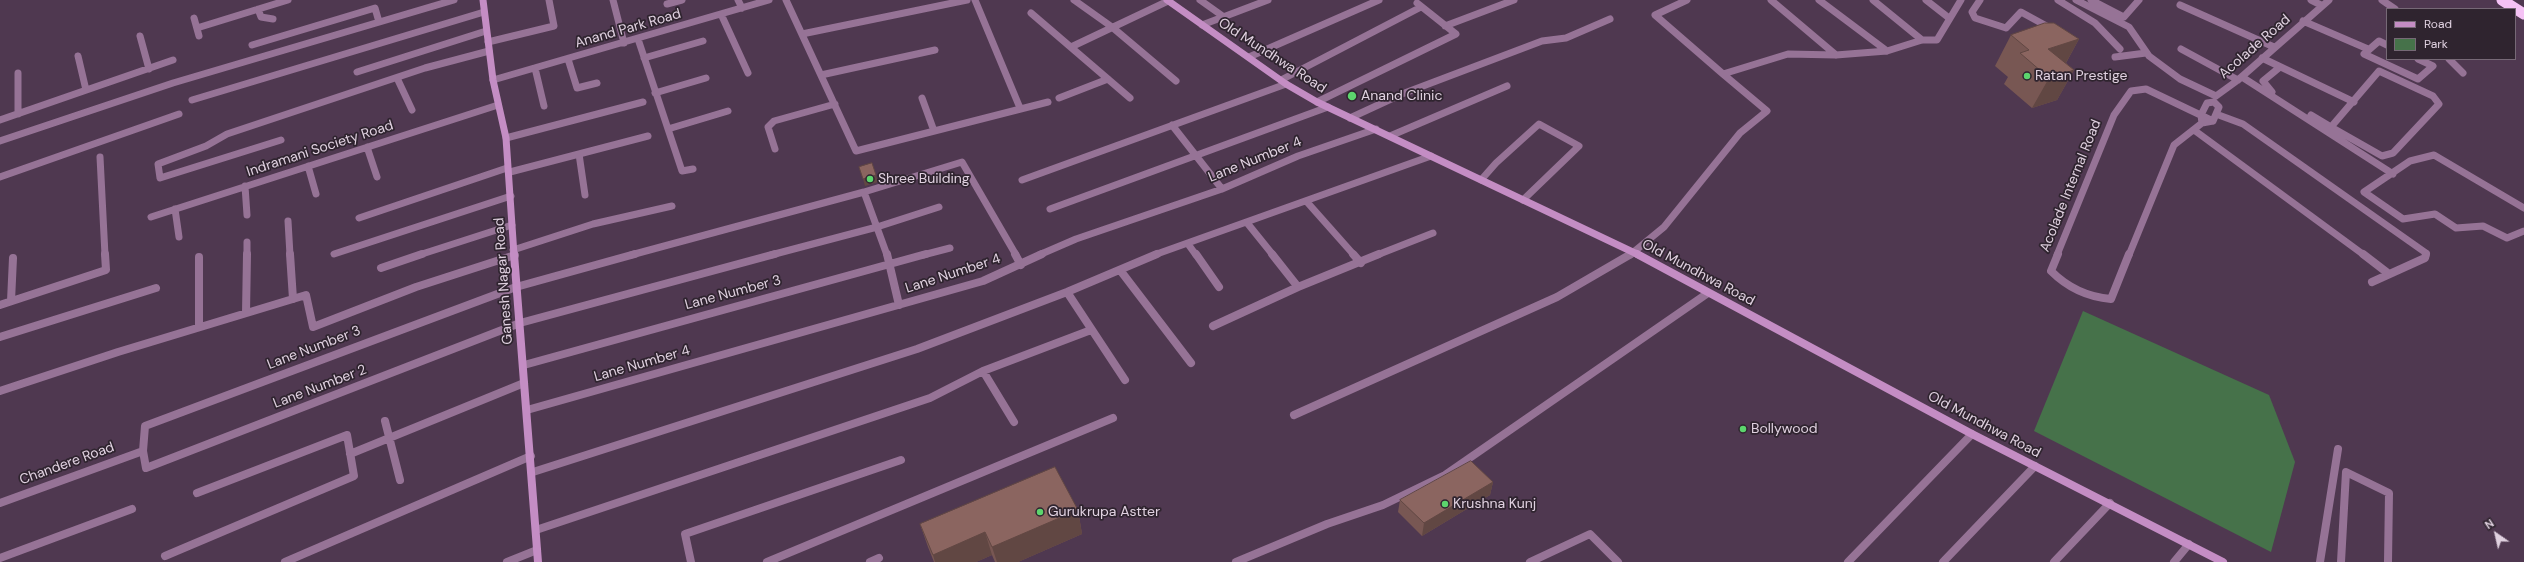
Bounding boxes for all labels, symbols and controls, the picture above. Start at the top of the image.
street label: Anand Park Road [573,6,683,52]
legend [2386,8,2516,60]
street label: Acolade Road [2216,11,2294,83]
street label: Old Mundhwa Road [1215,15,1329,97]
text: Road [2424,16,2452,32]
text: Park [2424,36,2448,52]
place label: Ratan Prestige [2035,68,2127,84]
marker: Ratan Prestige [2022,71,2032,81]
place label: Anand Clinic [1361,88,1442,104]
marker: Anand Clinic [1346,90,1358,102]
street label: Indramani Society Road [245,117,395,181]
street label: Acolade Internal Road [2037,117,2105,255]
street label: Lane Number 4 [1206,134,1304,186]
place label: Shree Building [878,171,970,187]
marker: Shree Building [865,174,875,184]
street label: Ganesh Nagar Road [491,217,517,345]
street label: Old Mundhwa Road [1639,236,1757,310]
street label: Lane Number 4 [903,251,1003,297]
street label: Lane Number 3 [683,272,783,314]
street label: Lane Number 3 [265,322,363,374]
street label: Lane Number 4 [592,342,692,386]
street label: Lane Number 2 [271,361,369,413]
street label: Old Mundhwa Road [1925,388,2043,462]
place label: Bollywood [1751,421,1818,437]
marker: Bollywood [1738,424,1748,434]
street label: Chandere Road [17,439,117,489]
place label: Krushna Kunj [1453,496,1536,512]
marker: Krushna Kunj [1440,499,1450,509]
place label: Gurukrupa Astter [1048,504,1160,520]
marker: Gurukrupa Astter [1035,507,1045,517]
north arrow [2476,514,2516,554]
text: N [2482,516,2497,532]

